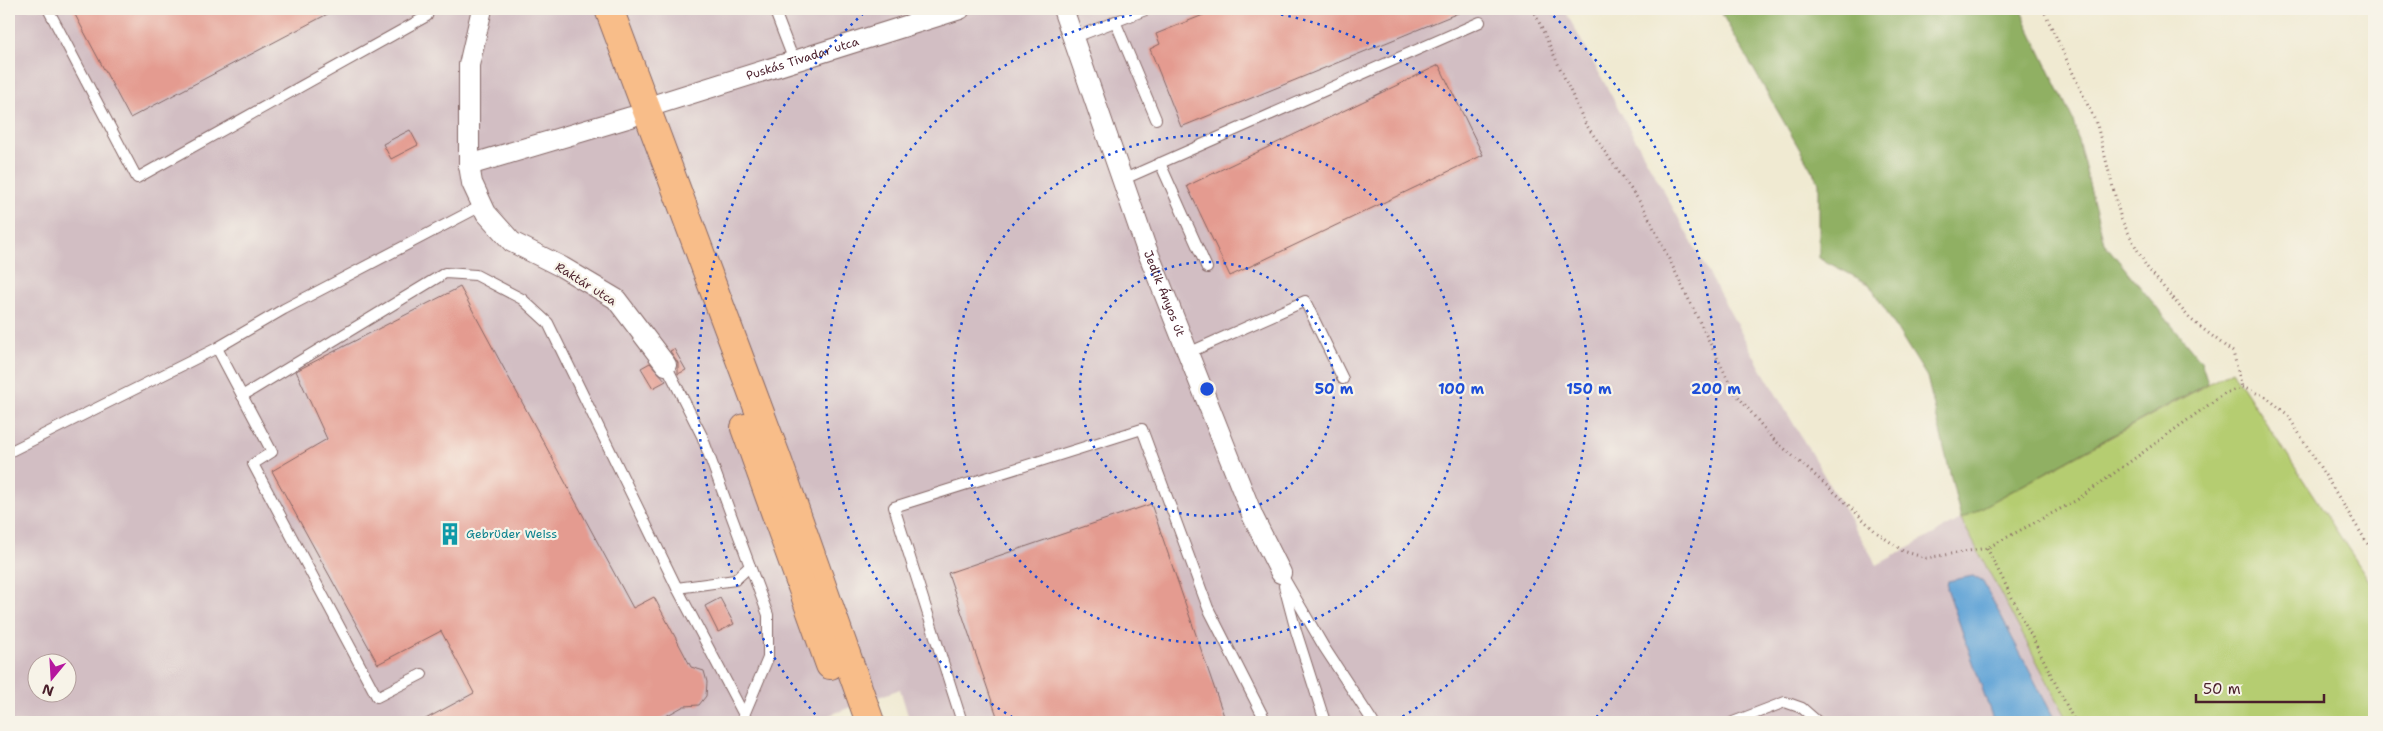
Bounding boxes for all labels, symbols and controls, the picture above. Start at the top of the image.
street label: Puskás Tivadar utca [744,33,861,84]
street label: Jedlik Ányos út [1140,248,1189,339]
street label: Raktár utca [552,259,620,309]
text: 50 m [1315,379,1354,399]
text: 100 m [1438,379,1484,399]
text: 150 m [1566,379,1612,399]
text: 200 m [1691,379,1741,399]
centre of rings [1198,380,1216,398]
building icon: Gebrüder Weiss [437,521,463,547]
place label: Gebrüder Weiss [466,526,557,542]
north arrow [28,654,78,704]
scale bar [2196,671,2323,703]
text: 50 m [2203,679,2241,699]
text: N [40,680,56,701]

